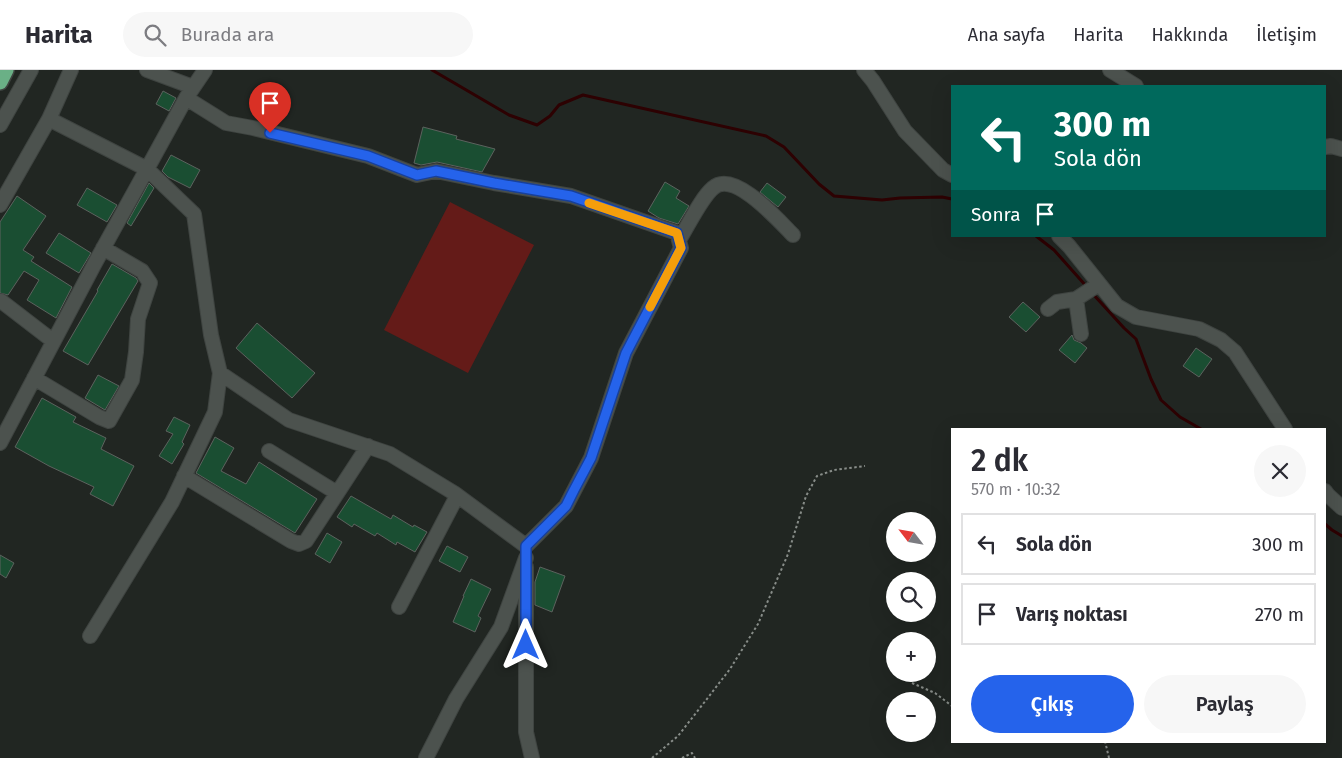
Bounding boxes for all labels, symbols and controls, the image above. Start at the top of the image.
search box [123,12,473,57]
text: Harita [25,21,93,49]
icon: search [141,21,169,49]
text: Burada ara [181,23,274,46]
text: Ana sayfa [968,24,1045,46]
text: Harita [1073,24,1124,46]
text: Hakkında [1152,24,1228,46]
text: İletişim [1256,24,1317,46]
pin [249,82,291,133]
icon: arrive [256,89,284,117]
text: 300 m [1054,103,1151,145]
icon: left [971,105,1036,170]
text: Sola dön [1054,145,1142,172]
icon: arrive [1031,200,1059,228]
text: Sonra [971,203,1021,226]
text: 2 dk [971,443,1028,479]
button: close [1254,445,1306,497]
text: 570 m · 10:32 [971,480,1060,499]
north arrow [886,512,936,562]
map controls [886,512,936,742]
icon: left [973,530,1001,558]
text: Sola dön [1016,533,1092,556]
text: 300 m [1252,533,1304,556]
button: search [886,572,936,622]
icon: arrive [973,600,1001,628]
text: Varış noktası [1016,603,1128,626]
text: 270 m [1255,603,1304,626]
position arrow [499,618,551,670]
button: + [886,632,936,682]
button: Çıkış [971,675,1134,733]
button: Paylaş [1144,675,1306,733]
button: − [886,692,936,742]

